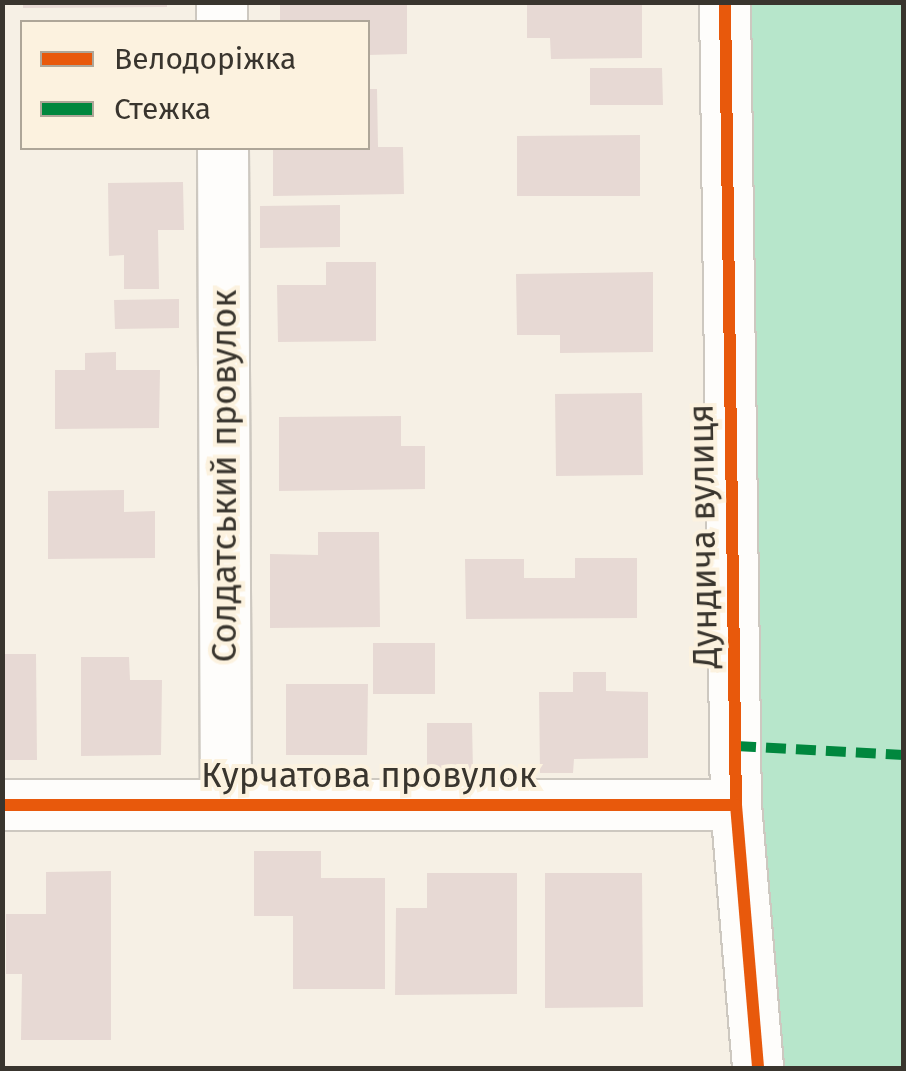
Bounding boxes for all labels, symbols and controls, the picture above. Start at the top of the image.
legend [20,20,370,150]
text: Велодоріжка [114,41,296,77]
text: Стежка [114,91,211,127]
street label: Солдатський провулок [203,290,245,662]
street label: Дундича вулиця [680,403,726,669]
street label: Курчатова провулок [201,754,537,796]

